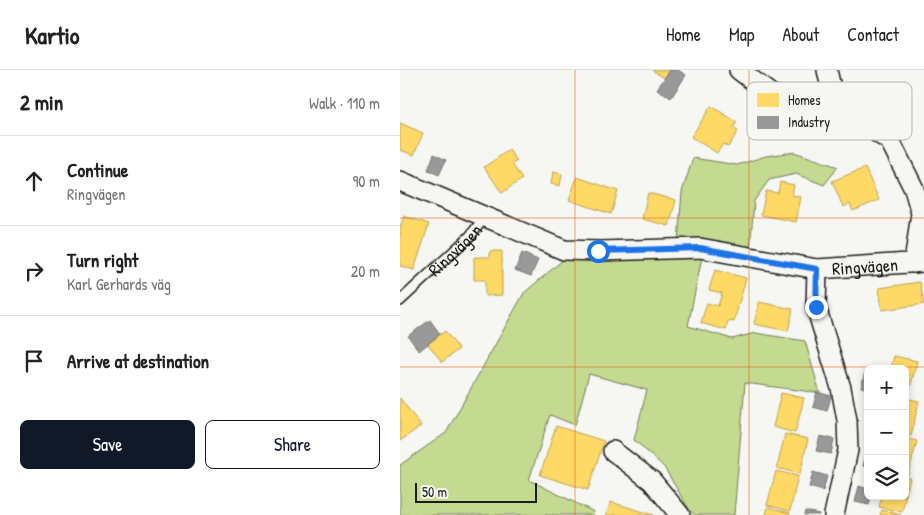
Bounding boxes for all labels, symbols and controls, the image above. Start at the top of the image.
text: Kartio [25,19,80,51]
text: Home [666,22,701,47]
text: Map [729,22,754,47]
text: About [782,22,819,47]
text: Contact [847,22,899,47]
legend [747,82,912,140]
text: 2 min [20,88,63,117]
text: Homes [788,90,821,109]
text: Walk · 110 m [309,92,380,114]
text: Industry [788,112,830,132]
text: Continue [67,157,128,183]
icon: ahead [20,167,48,195]
text: 90 m [352,170,380,192]
text: Ringvägen [67,183,126,205]
street label: Ringvägen [422,218,488,282]
route start [587,240,610,263]
text: Turn right [67,247,138,273]
street label: Ringvägen [831,251,899,280]
icon: right [20,257,48,285]
text: 20 m [351,260,380,282]
text: Karl Gerhards väg [67,273,171,295]
route end [805,296,828,319]
icon: arrive [20,347,48,375]
text: Arrive at destination [67,348,209,374]
map controls [864,365,909,500]
button: + [864,365,909,410]
button: − [864,410,909,455]
button: Save [20,420,195,469]
button: Share [205,420,380,469]
button: layers [864,455,909,500]
scale bar [415,480,538,503]
text: 50 m [422,482,447,501]

